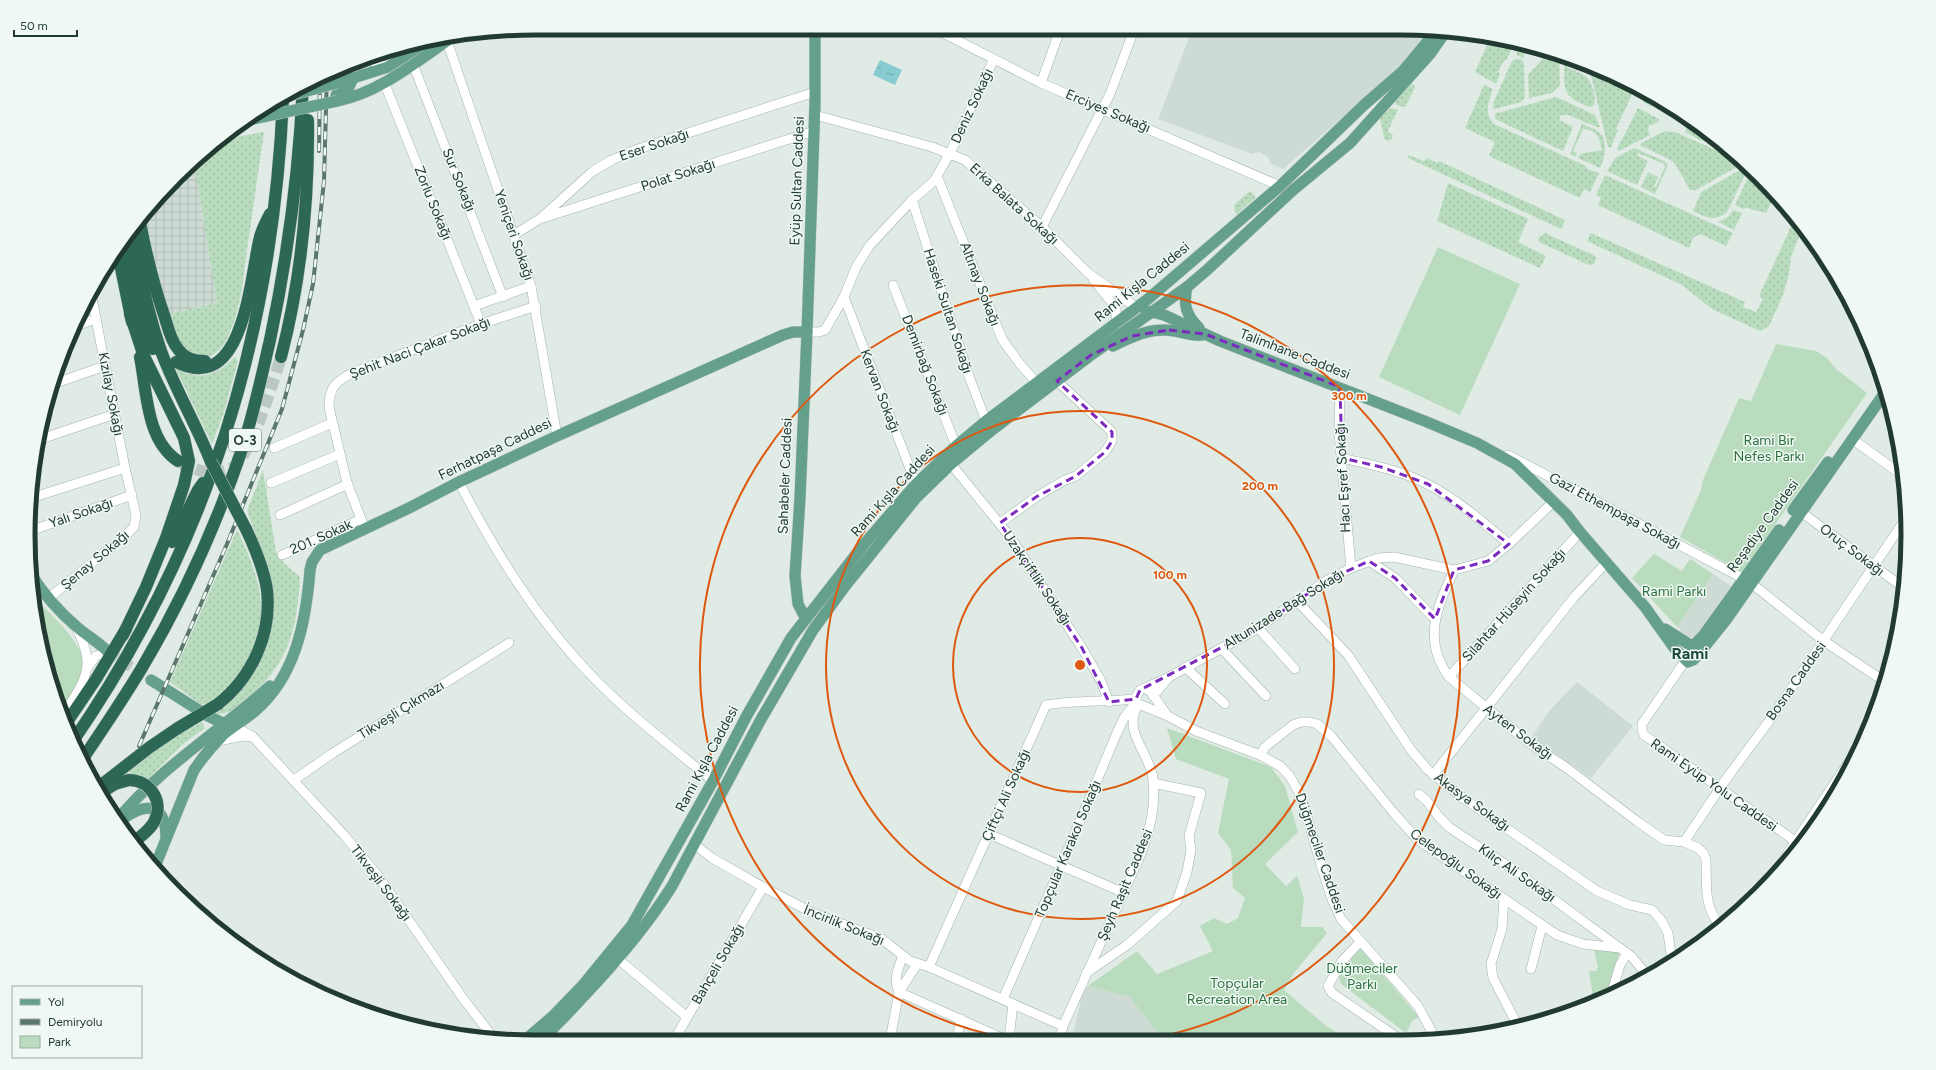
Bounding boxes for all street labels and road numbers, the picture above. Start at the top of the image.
street label: Deniz Sokağı [947,66,997,146]
street label: Erciyes Sokağı [1063,85,1153,137]
street label: Eyüp Sultan Caddesi [786,116,808,246]
street label: Eser Sokağı [617,125,691,165]
street label: Sur Sokağı [439,146,479,214]
street label: Polat Sokağı [639,155,717,195]
street label: Erka Balata Sokağı [966,160,1062,248]
street label: Zorlu Sokağı [410,164,456,242]
street label: Yeniçeri Sokağı [491,187,537,283]
street label: Rami Kışla Caddesi [1091,238,1193,326]
street label: Altınay Sokağı [956,240,1004,328]
street label: Haseki Sultan Sokağı [920,246,976,376]
street label: Demirbağ Sokağı [898,312,952,418]
street label: Şehit Naci Çakar Sokağı [347,313,493,383]
street label: Talimhane Caddesi [1237,325,1353,383]
street label: Kervan Sokağı [856,347,904,435]
street label: Kızılay Sokağı [95,351,127,437]
street label: Ferhatpaşa Caddesi [436,414,554,484]
street label: Sahabeler Caddesi [774,417,796,535]
street label: Hacı Eşref Sokağı [1332,423,1354,533]
road number: O-3 [229,429,261,451]
street label: Rami Kışla Caddesi [847,442,939,540]
street label: Gazi Ethempaşa Sokağı [1546,469,1684,553]
street label: Reşadiye Caddesi [1724,476,1802,576]
street label: Yalı Sokağı [47,494,115,532]
street label: 201. Sokak [287,516,355,558]
street label: Oruç Sokağı [1816,520,1888,580]
street label: Şenay Sokağı [57,527,133,593]
street label: Uzakçiftlik Sokağı [999,527,1075,629]
street label: Silahtar Hüseyin Sokağı [1459,545,1569,665]
street label: Altunizade Bağ Sokağı [1220,565,1348,653]
street label: Bosna Caddesi [1762,638,1830,724]
street label: Tikveşli Çıkmazı [355,677,447,743]
street label: Ayten Sokağı [1480,700,1556,764]
street label: Rami Kışla Caddesi [672,703,742,815]
street label: Rami Eyüp Yolu Caddesi [1647,735,1781,835]
street label: Çiftçi Ali Sokağı [978,746,1034,844]
street label: Akasya Sokağı [1431,769,1513,835]
street label: Topçular Karakol Sokağı [1031,778,1105,920]
street label: Düğmeciler Caddesi [1291,791,1349,915]
street label: Celepoğlu Sokağı [1407,825,1505,903]
street label: Şeyh Raşit Caddesi [1094,826,1156,944]
street label: Kılıç Ali Sokağı [1475,840,1559,906]
street label: Tikveşli Sokağı [347,842,415,924]
street label: İncirlik Sokağı [801,901,887,949]
street label: Bahçeli Sokağı [688,921,748,1007]

